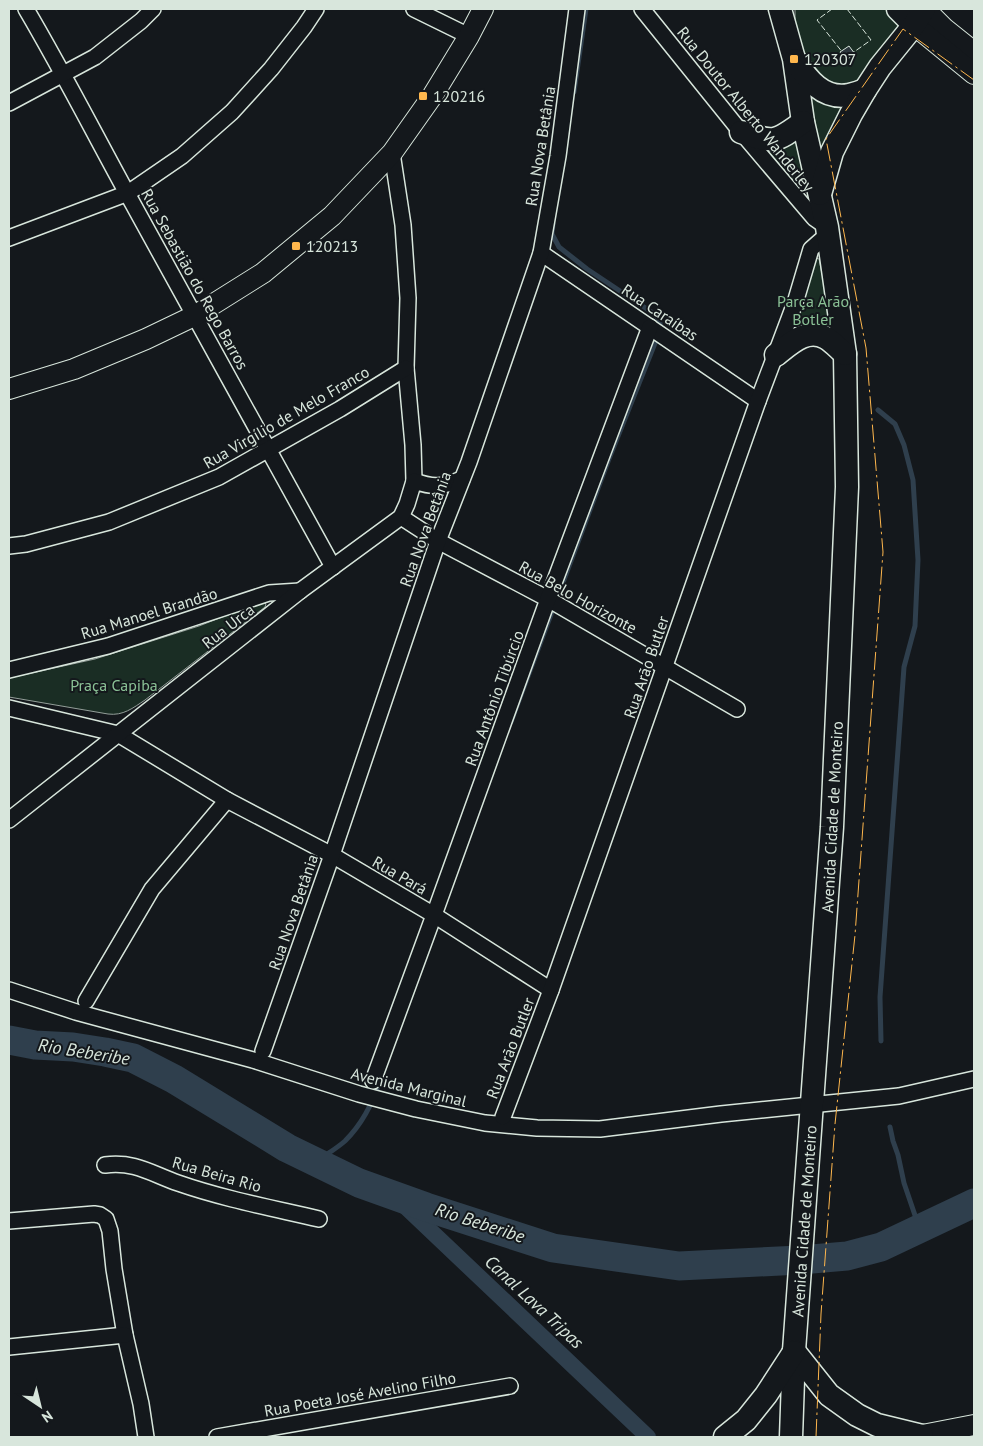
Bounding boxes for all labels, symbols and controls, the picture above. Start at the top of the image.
street label: Rua Doutor Alberto Wanderley [673,22,819,196]
place label: 120307 [804,49,856,69]
marker: 120307 [788,53,800,65]
street label: Rua Nova Betânia [521,85,559,207]
place label: 120216 [433,86,485,106]
marker: 120216 [417,90,429,102]
street label: Rua Sebastião do Rego Barros [137,185,253,373]
place label: 120213 [306,236,358,256]
marker: 120213 [290,240,302,252]
street label: Rua Caraíbas [618,279,702,345]
park label: Parça Arão Botler [777,291,849,329]
street label: Rua Virgílio de Melo Franco [199,361,373,473]
street label: Rua Nova Betânia [395,469,455,589]
street label: Rua Belo Horizonte [515,556,641,638]
street label: Rua Manoel Brandão [78,583,220,643]
street label: Rua Urca [198,599,258,653]
street label: Rua Arão Butler [619,613,673,721]
street label: Rua Antônio Tibúrcio [460,627,528,769]
park label: Praça Capiba [70,675,158,695]
street label: Avenida Cidade de Monteiro [817,721,847,913]
street label: Rua Pará [369,851,431,899]
street label: Rua Nova Betânia [264,852,322,972]
street label: Rua Arão Butler [482,994,539,1101]
water label: Rio Beberibe [37,1033,132,1070]
street label: Avenida Marginal [349,1063,469,1111]
street label: Avenida Cidade de Monteiro [787,1125,821,1317]
street label: Rua Beira Rio [170,1152,264,1196]
water label: Rio Beberibe [433,1197,528,1248]
water label: Canal Lava Tripas [480,1250,589,1354]
street label: Rua Poeta José Avelino Filho [263,1367,457,1421]
north arrow [15,1381,65,1431]
text: N [39,1407,56,1427]

